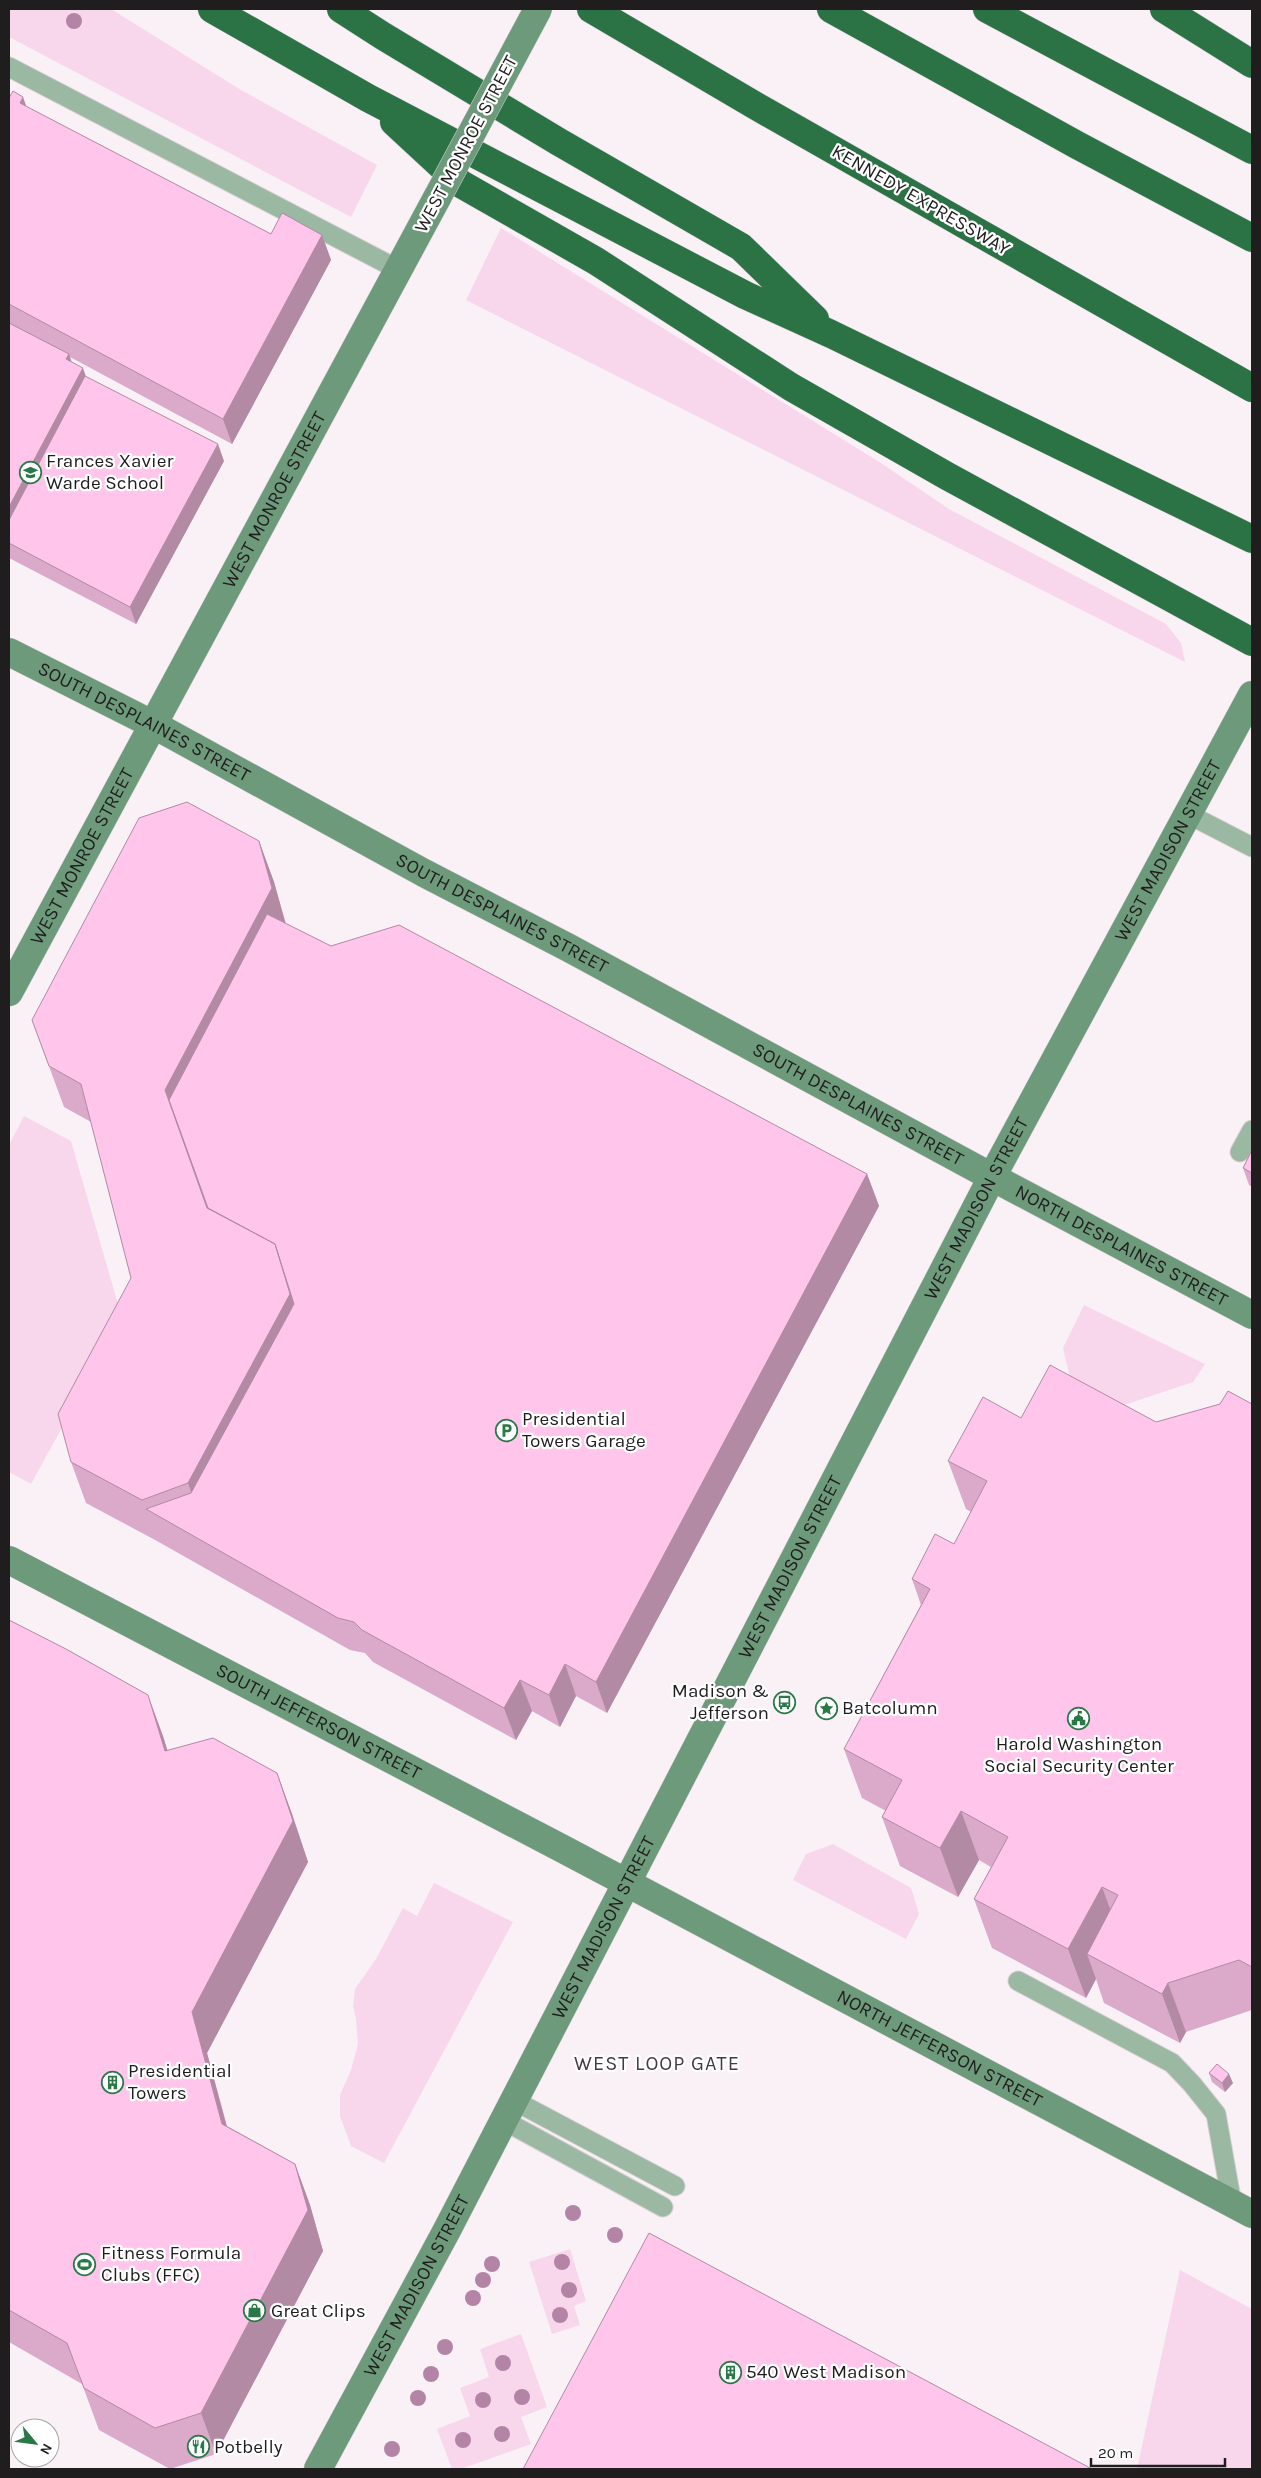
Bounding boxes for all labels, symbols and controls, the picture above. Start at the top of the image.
street label: WEST MONROE STREET [410,51,522,236]
street label: KENNEDY EXPRESSWAY [828,140,1014,260]
street label: WEST MONROE STREET [218,407,331,592]
place label: Frances Xavier Warde School [46,450,173,494]
school or university icon: Frances Xavier Warde School [18,460,42,484]
street label: SOUTH DESPLAINES STREET [34,657,254,787]
street label: WEST MADISON STREET [1110,756,1226,945]
street label: WEST MONROE STREET [26,764,139,948]
street label: SOUTH DESPLAINES STREET [392,849,612,978]
street label: SOUTH DESPLAINES STREET [749,1038,968,1171]
street label: WEST MADISON STREET [919,1113,1033,1303]
street label: NORTH DESPLAINES STREET [1011,1180,1232,1311]
place label: Presidential Towers Garage [522,1408,646,1452]
parking icon: Presidential Towers Garage [494,1418,518,1442]
street label: WEST MADISON STREET [734,1472,847,1662]
street label: SOUTH JEFFERSON STREET [212,1659,425,1784]
place label: Madison & Jefferson [672,1680,769,1724]
bus stop icon: Madison & Jefferson [773,1690,797,1714]
place icon: Batcolumn [814,1696,838,1720]
place label: Batcolumn [842,1697,938,1719]
public building icon: Harold Washington Social Security Center [1067,1706,1091,1730]
place label: Harold Washington Social Security Center [984,1733,1174,1777]
street label: WEST MADISON STREET [547,1832,660,2023]
street label: NORTH JEFFERSON STREET [833,1985,1046,2112]
district label: WEST LOOP GATE [574,2052,740,2075]
place label: Presidential Towers [128,2060,232,2104]
building icon: Presidential Towers [100,2070,124,2094]
street label: WEST MADISON STREET [359,2191,474,2380]
place label: Fitness Formula Clubs (FFC) [101,2242,241,2286]
sports icon: Fitness Formula Clubs (FFC) [73,2252,97,2276]
shop icon: Great Clips [243,2299,267,2323]
place label: Great Clips [271,2300,366,2322]
building icon: 540 West Madison [718,2360,742,2384]
place label: 540 West Madison [746,2361,906,2383]
north arrow [10,2418,60,2468]
restaurant icon: Potbelly [186,2435,210,2459]
place label: Potbelly [214,2436,283,2458]
scale bar [1091,2436,1225,2468]
text: N [36,2441,56,2458]
text: 20 m [1098,2444,1133,2462]

